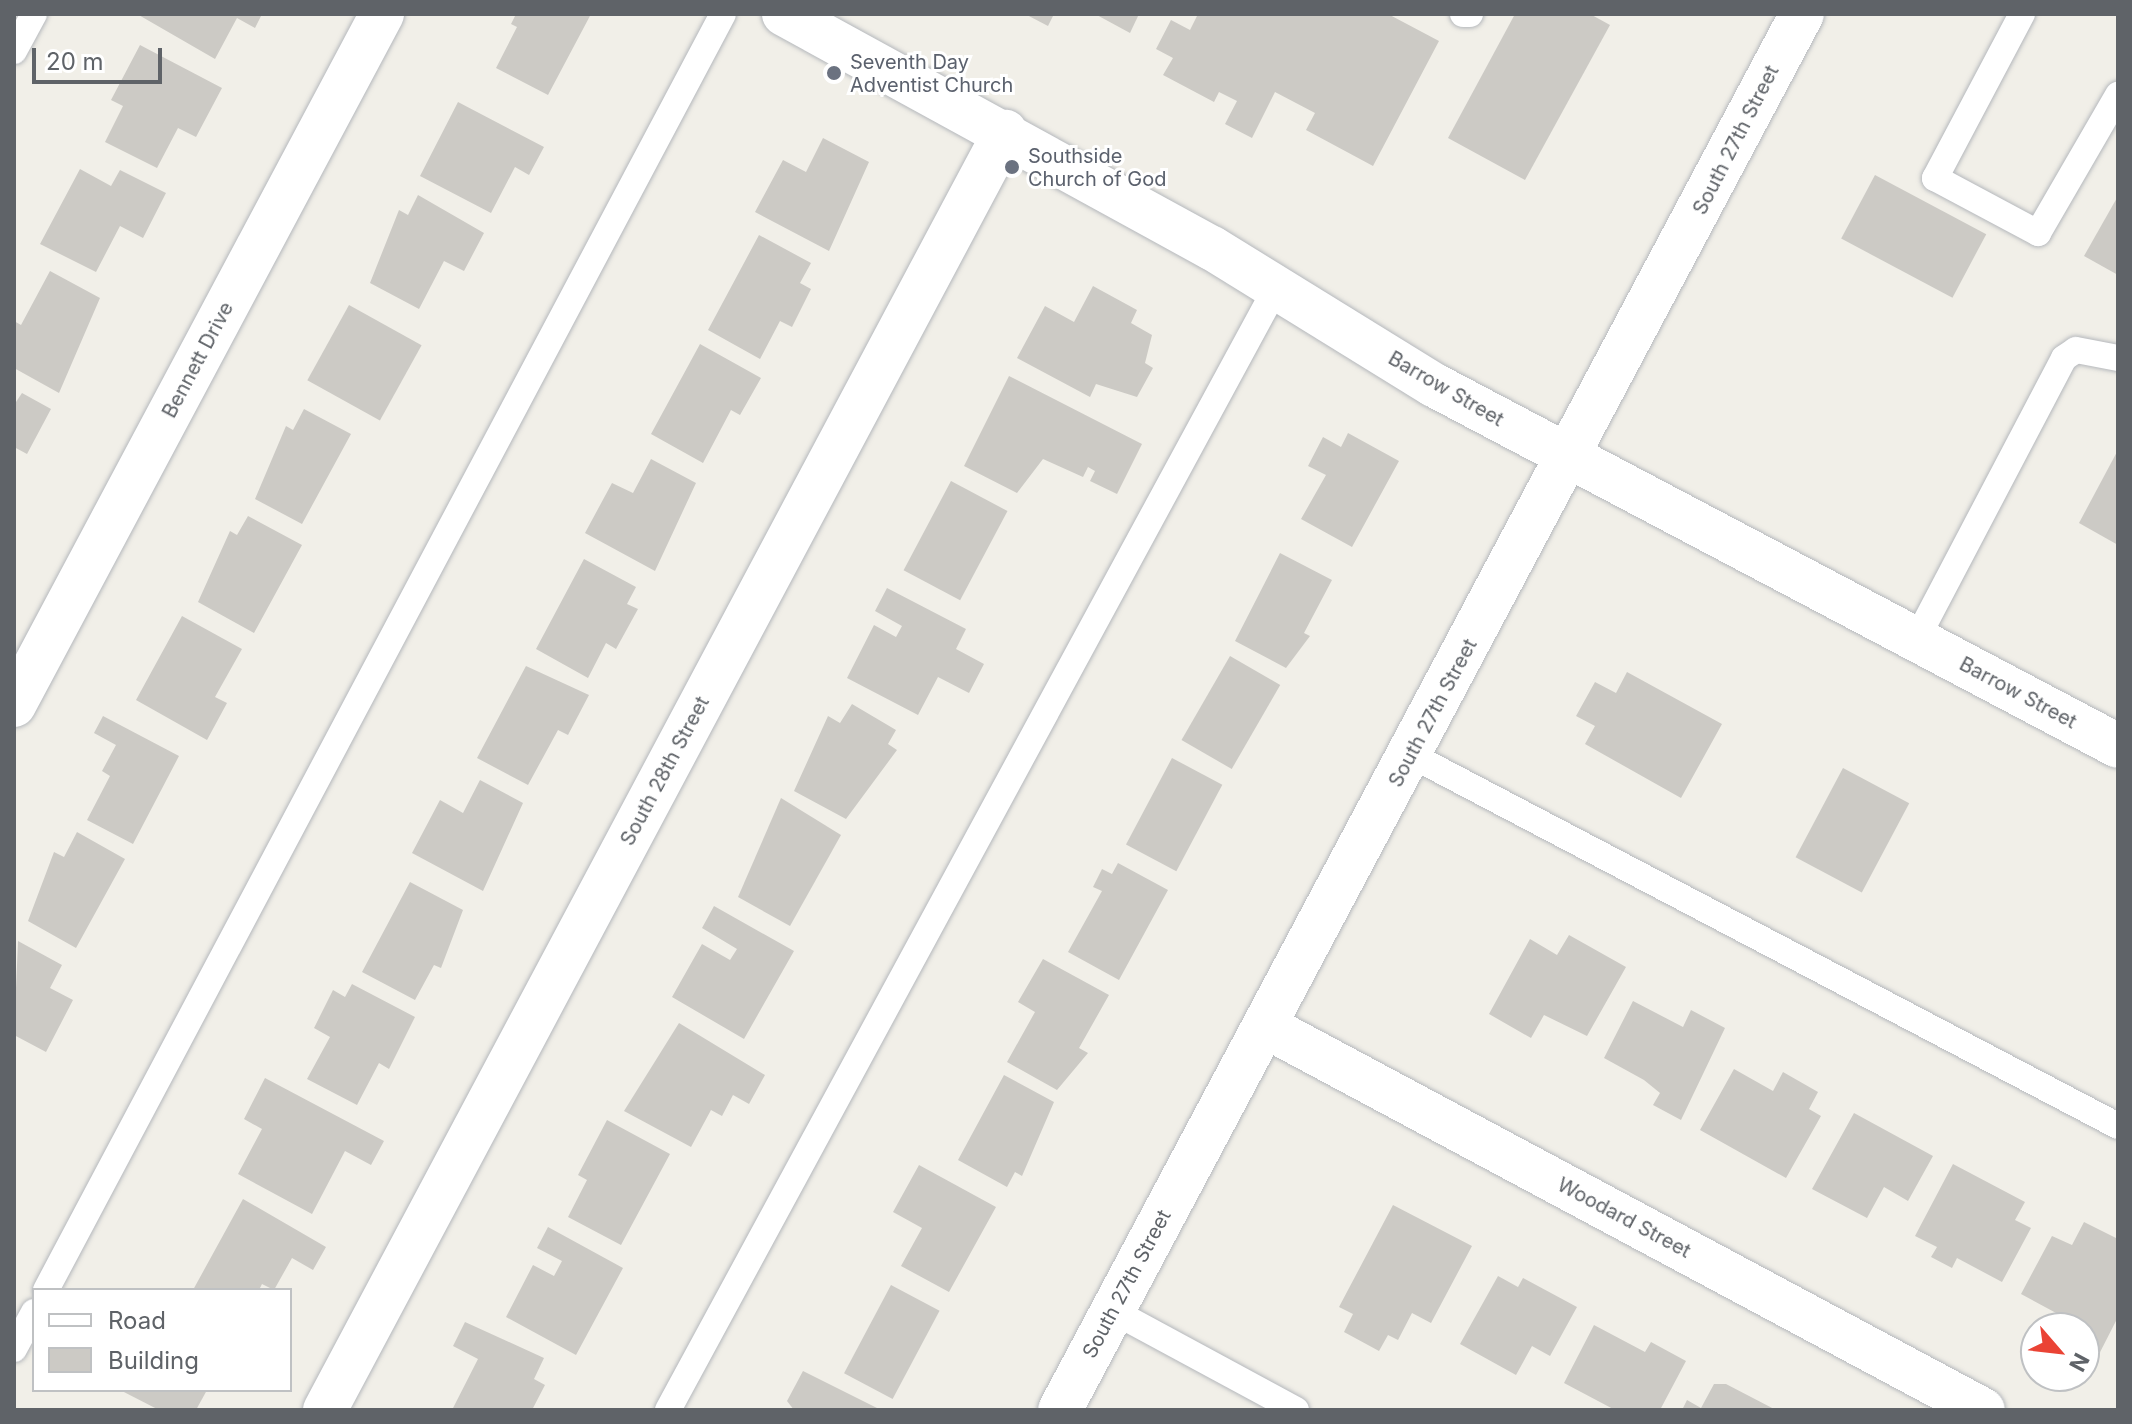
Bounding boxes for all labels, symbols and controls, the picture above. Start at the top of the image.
scale bar [36,32,166,82]
text: 20 m [46,47,104,76]
place label: Seventh Day Adventist Church [850,50,1013,97]
street label: South 27th Street [1688,61,1784,219]
marker: Seventh Day Adventist Church [825,64,843,82]
place label: Southside Church of God [1028,144,1167,191]
marker: Southside Church of God [1003,158,1021,176]
street label: Bennett Drive [157,298,239,422]
street label: Barrow Street [1384,346,1508,432]
street label: South 27th Street [1384,635,1482,791]
street label: Barrow Street [1955,652,2081,734]
street label: South 28th Street [616,692,714,850]
street label: Woodard Street [1553,1173,1695,1263]
street label: South 27th Street [1078,1206,1176,1362]
legend [32,1288,292,1392]
text: Road [108,1306,166,1335]
north arrow [2020,1312,2100,1392]
text: Building [108,1346,199,1375]
text: N [2064,1349,2095,1376]

